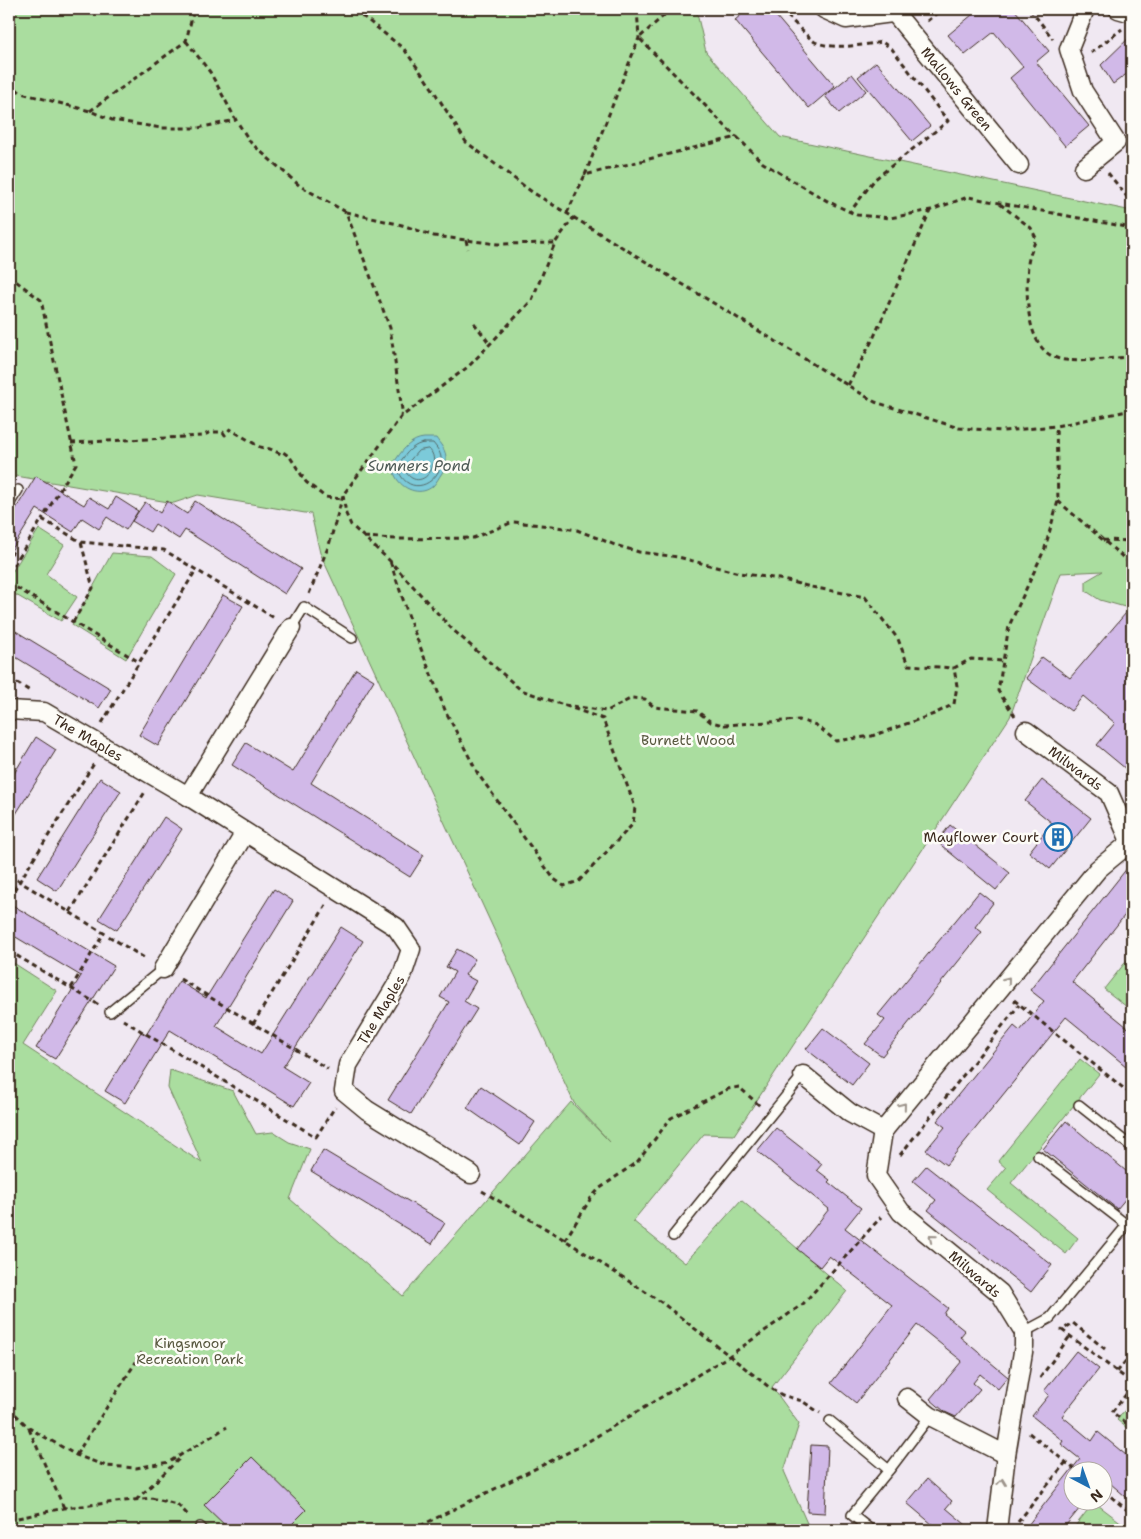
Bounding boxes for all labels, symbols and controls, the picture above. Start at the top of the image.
street label: Mallows Green [917,43,996,135]
water label: Sumners Pond [368,456,471,476]
street label: The Maples [50,710,126,765]
park label: Burnett Wood [641,731,735,749]
street label: Milwards [1045,742,1107,794]
building icon: Mayflower Court [1043,822,1073,852]
place label: Mayflower Court [924,828,1039,846]
street label: The Maples [353,972,409,1048]
one-way arrow [1001,977,1010,986]
one-way arrow [898,1103,906,1112]
one-way arrow [929,1234,938,1243]
street label: Milwards [945,1246,1005,1302]
park label: Kingsmoor Recreation Park [136,1334,244,1368]
north arrow [1064,1462,1114,1512]
one-way arrow [997,1478,1007,1486]
text: N [1086,1485,1107,1506]

